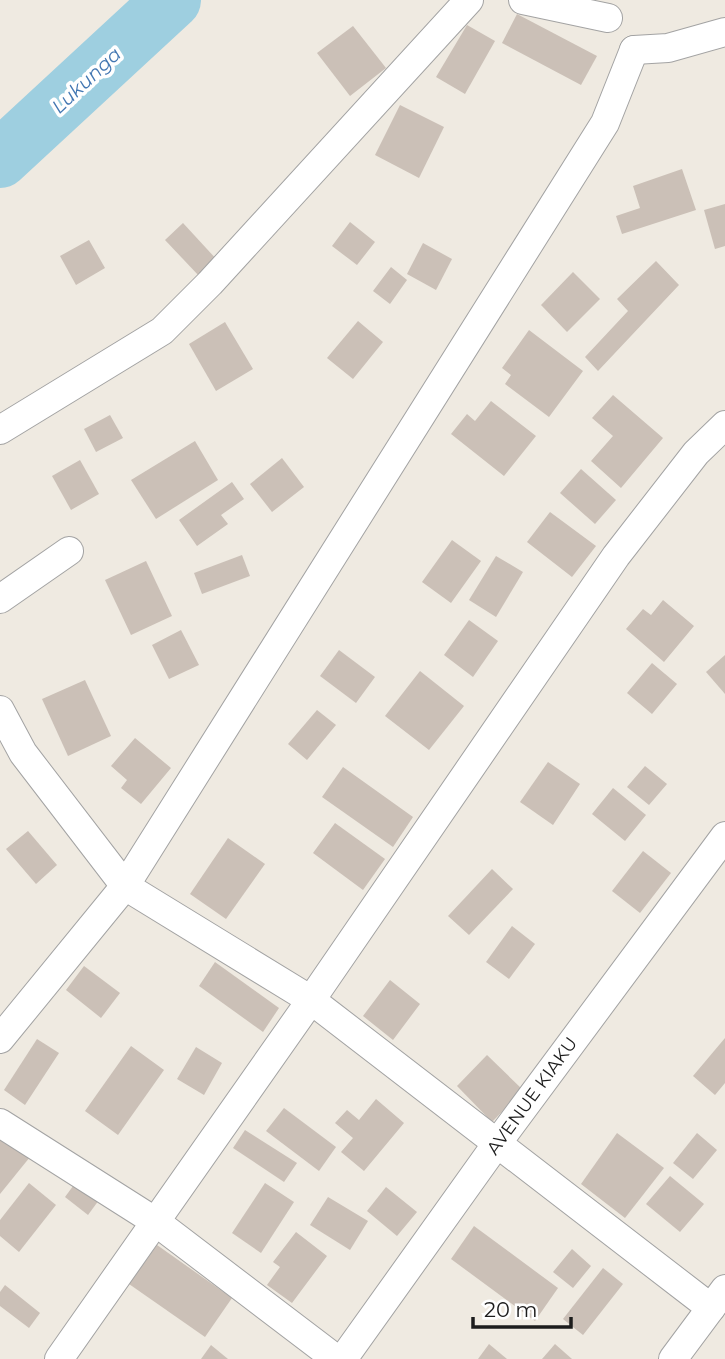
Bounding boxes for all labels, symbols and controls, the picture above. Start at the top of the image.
water label: Lukunga [47,42,126,118]
street label: AVENUE KIAKU [482,1033,582,1159]
scale bar [473,1286,571,1330]
text: 20 m [484,1297,538,1322]

